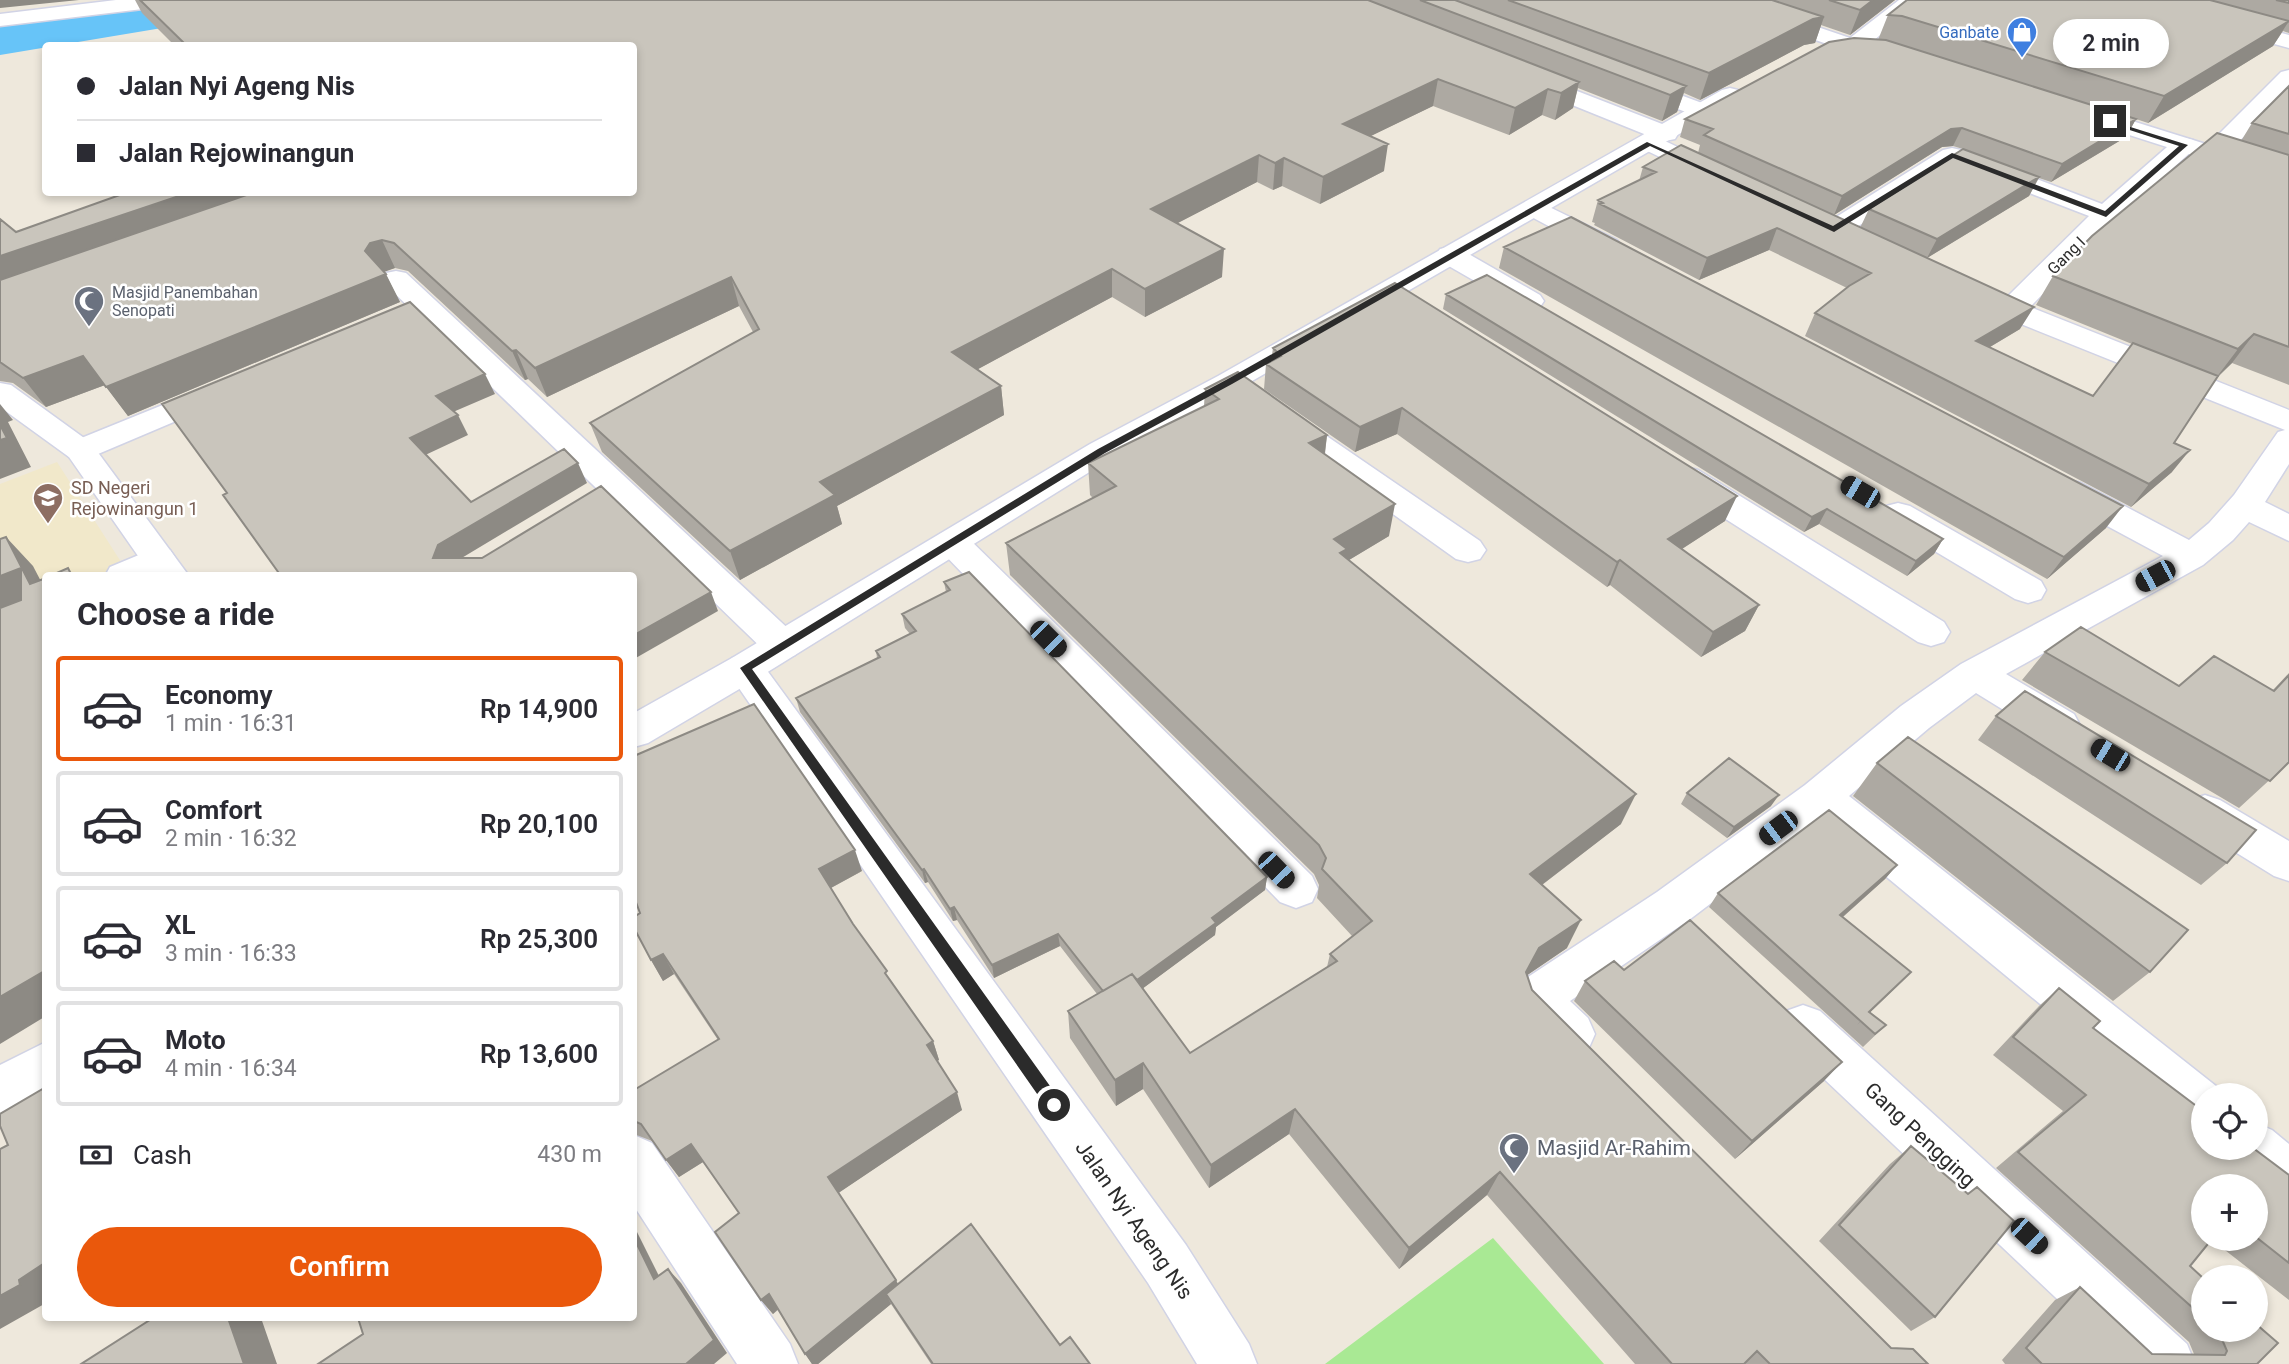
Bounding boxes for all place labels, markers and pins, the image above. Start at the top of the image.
shop icon: Ganbate [2005,15,2039,59]
place label: Ganbate [1939,23,1999,42]
place label: Masjid Panembahan Senopati [112,283,258,320]
mosque icon: Masjid Panembahan Senopati [72,284,106,328]
place label: SD Negeri Rejowinangun 1 [71,477,198,519]
school or university icon: SD Negeri Rejowinangun 1 [31,481,65,525]
mosque icon: Masjid Ar-Rahim [1497,1131,1531,1175]
place label: Masjid Ar-Rahim [1537,1136,1691,1160]

